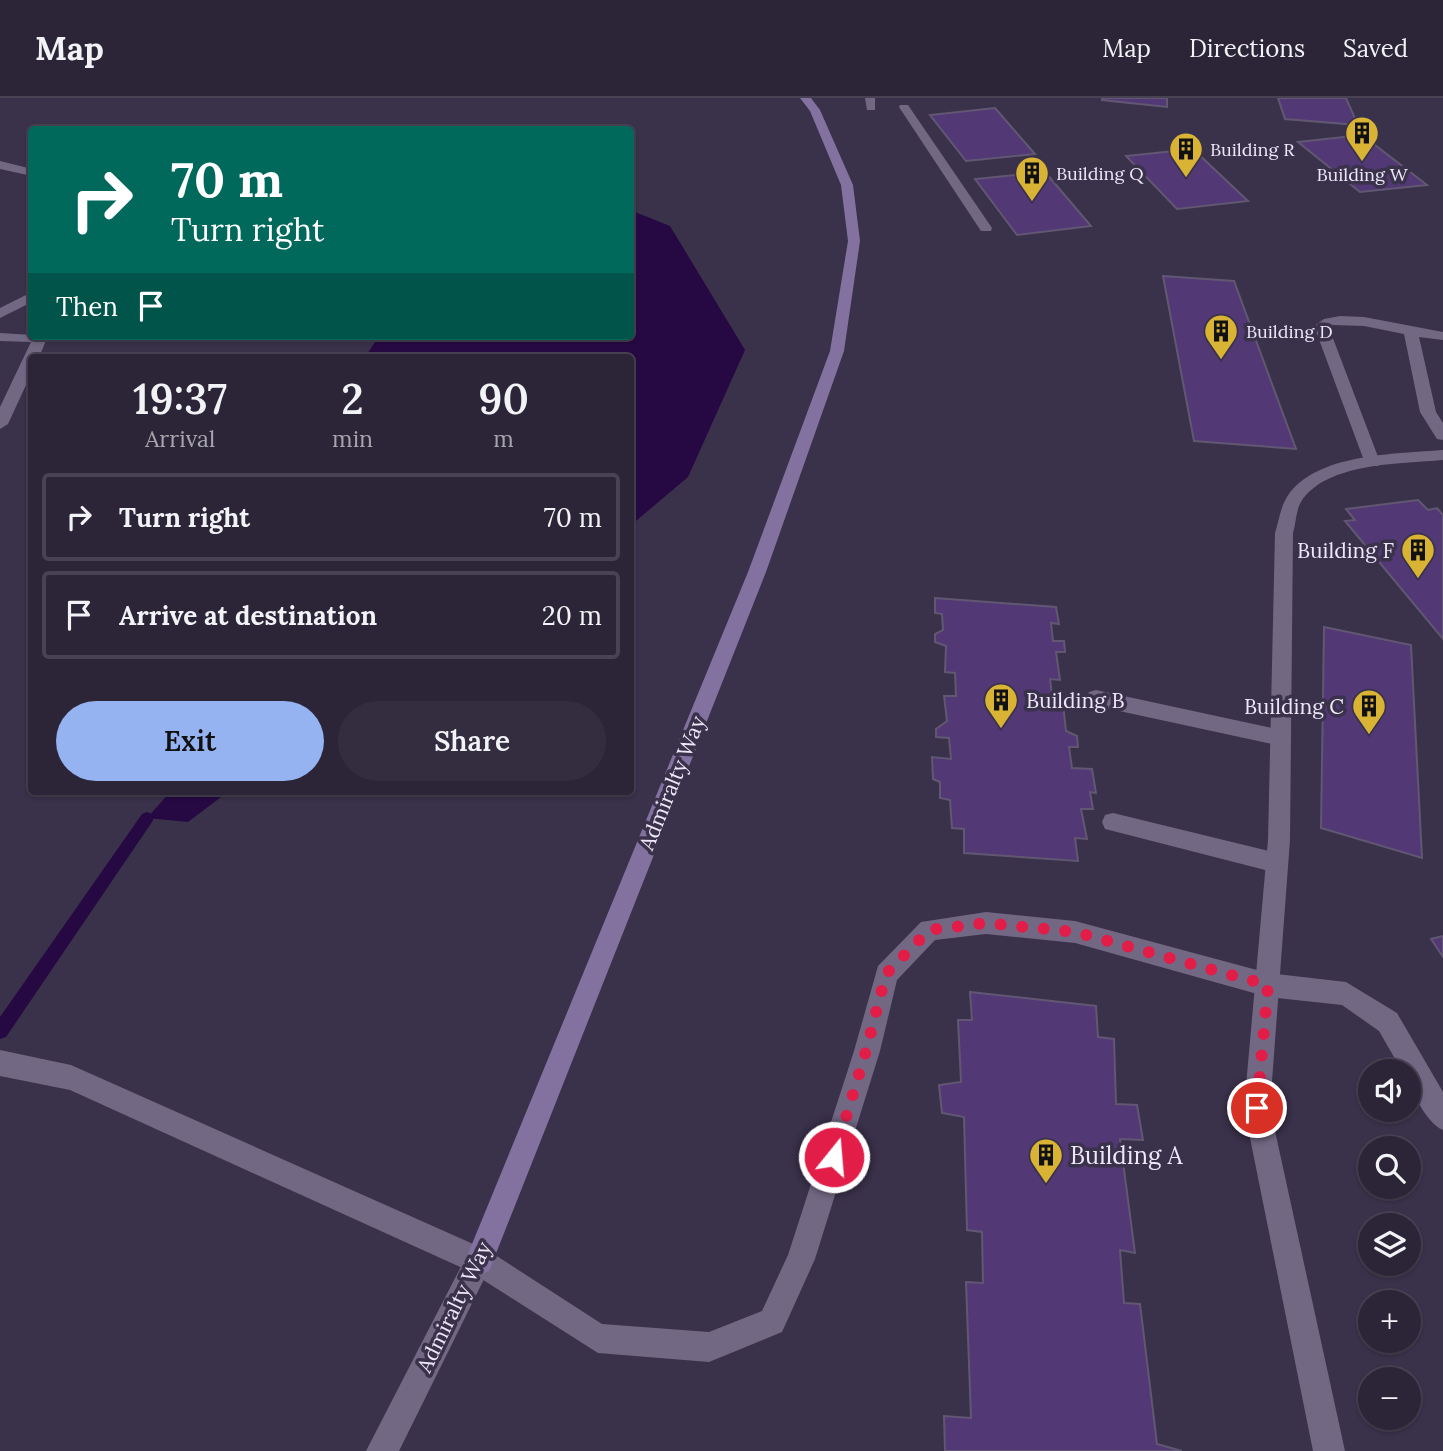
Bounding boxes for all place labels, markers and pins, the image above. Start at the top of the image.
building icon: Building W [1343,114,1381,163]
building icon: Building R [1167,130,1205,179]
place label: Building R [1210,138,1295,161]
building icon: Building Q [1013,154,1051,203]
place label: Building Q [1056,162,1144,185]
place label: Building W [1316,163,1409,186]
building icon: Building D [1202,312,1240,361]
place label: Building D [1246,320,1333,343]
building icon: Building F [1399,531,1437,580]
place label: Building F [1297,537,1394,564]
building icon: Building B [982,681,1020,730]
place label: Building B [1026,687,1124,714]
building icon: Building C [1350,687,1388,736]
place label: Building C [1244,693,1344,720]
pin [1227,1078,1287,1138]
building icon: Building A [1027,1136,1065,1185]
place label: Building A [1070,1140,1184,1171]

